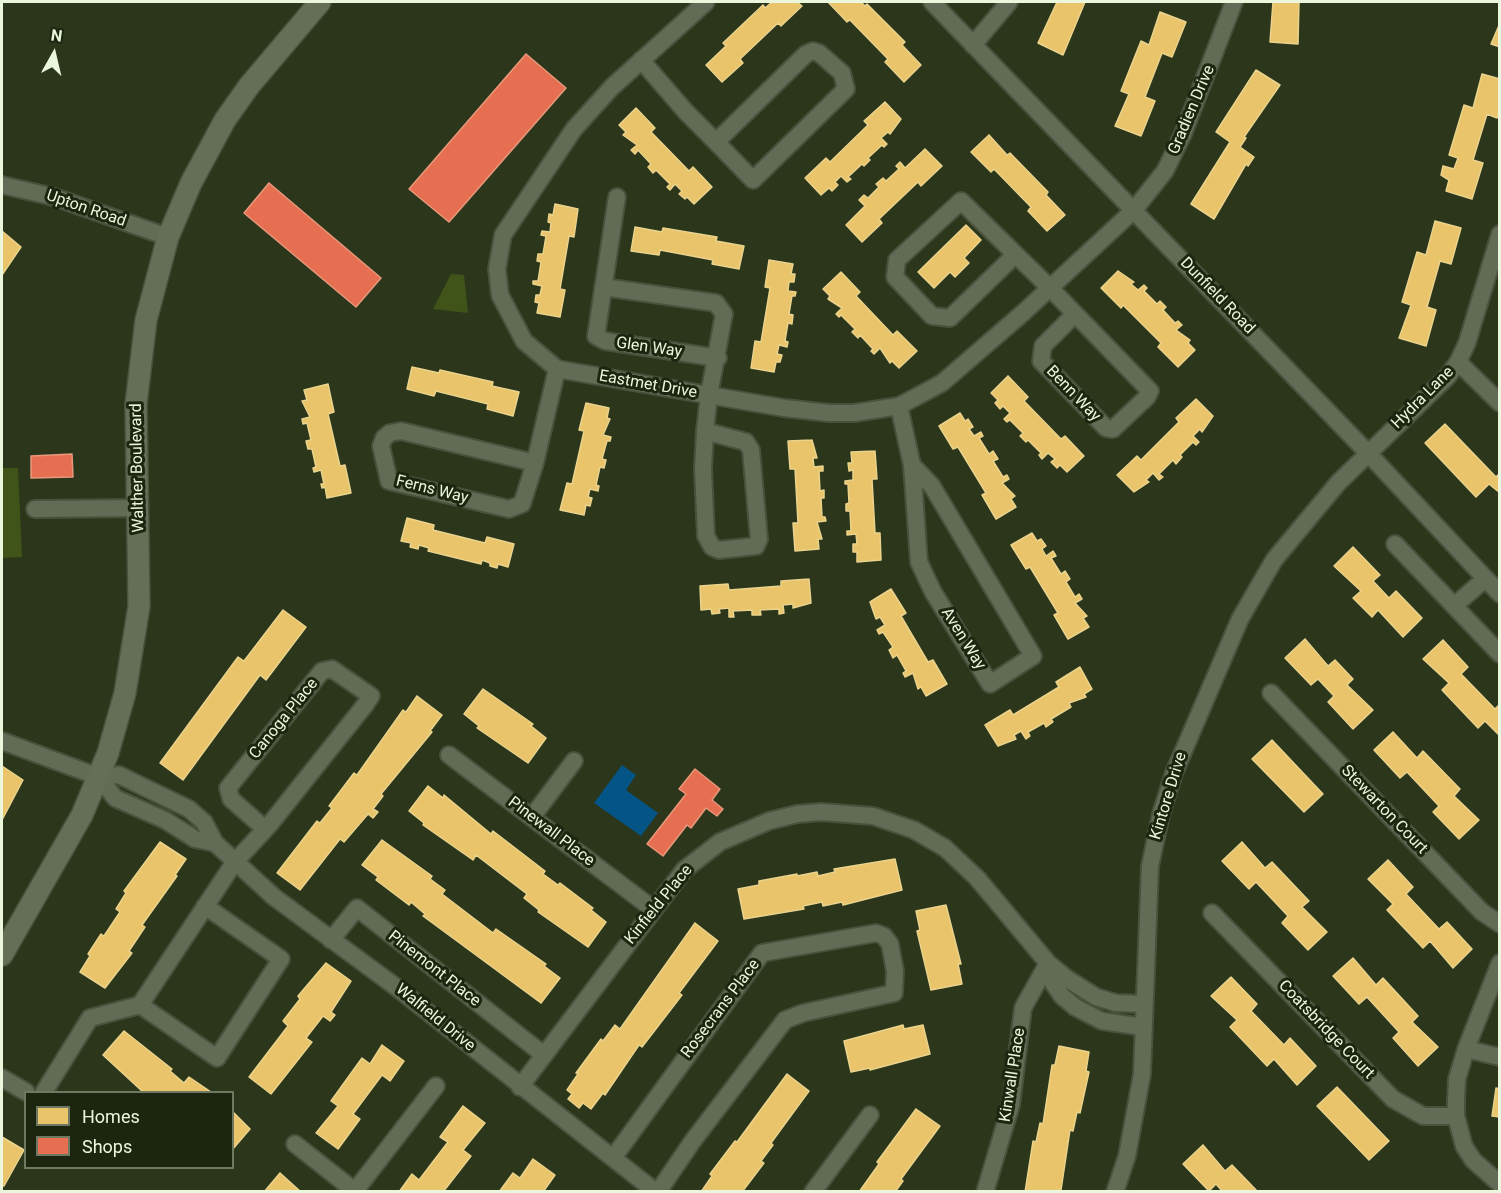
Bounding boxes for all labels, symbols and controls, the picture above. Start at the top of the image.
north arrow [24,24,84,84]
text: N [50,25,63,46]
street label: Gradien Drive [1165,63,1219,157]
street label: Upton Road [44,186,128,232]
street label: Dunfield Road [1176,254,1258,338]
street label: Glen Way [615,334,683,362]
street label: Benn Way [1042,362,1104,426]
street label: Hydra Lane [1388,363,1458,433]
street label: Eastmet Drive [598,367,698,403]
street label: Walther Boulevard [127,403,149,533]
street label: Ferns Way [394,472,470,508]
street label: Aven Way [937,605,989,673]
street label: Canoga Place [246,675,322,763]
street label: Kintore Drive [1147,750,1191,842]
street label: Stewarton Court [1337,762,1431,858]
street label: Pinewall Place [504,793,598,871]
street label: Kinfield Place [621,861,697,949]
street label: Pinemont Place [384,927,484,1011]
street label: Rosecrans Place [678,956,764,1062]
street label: Coatsbridge Court [1274,977,1378,1083]
street label: Walfield Drive [391,980,479,1056]
street label: Kinwall Place [996,1027,1030,1123]
legend [24,1091,234,1169]
text: Homes [82,1106,140,1127]
text: Shops [82,1136,132,1157]

